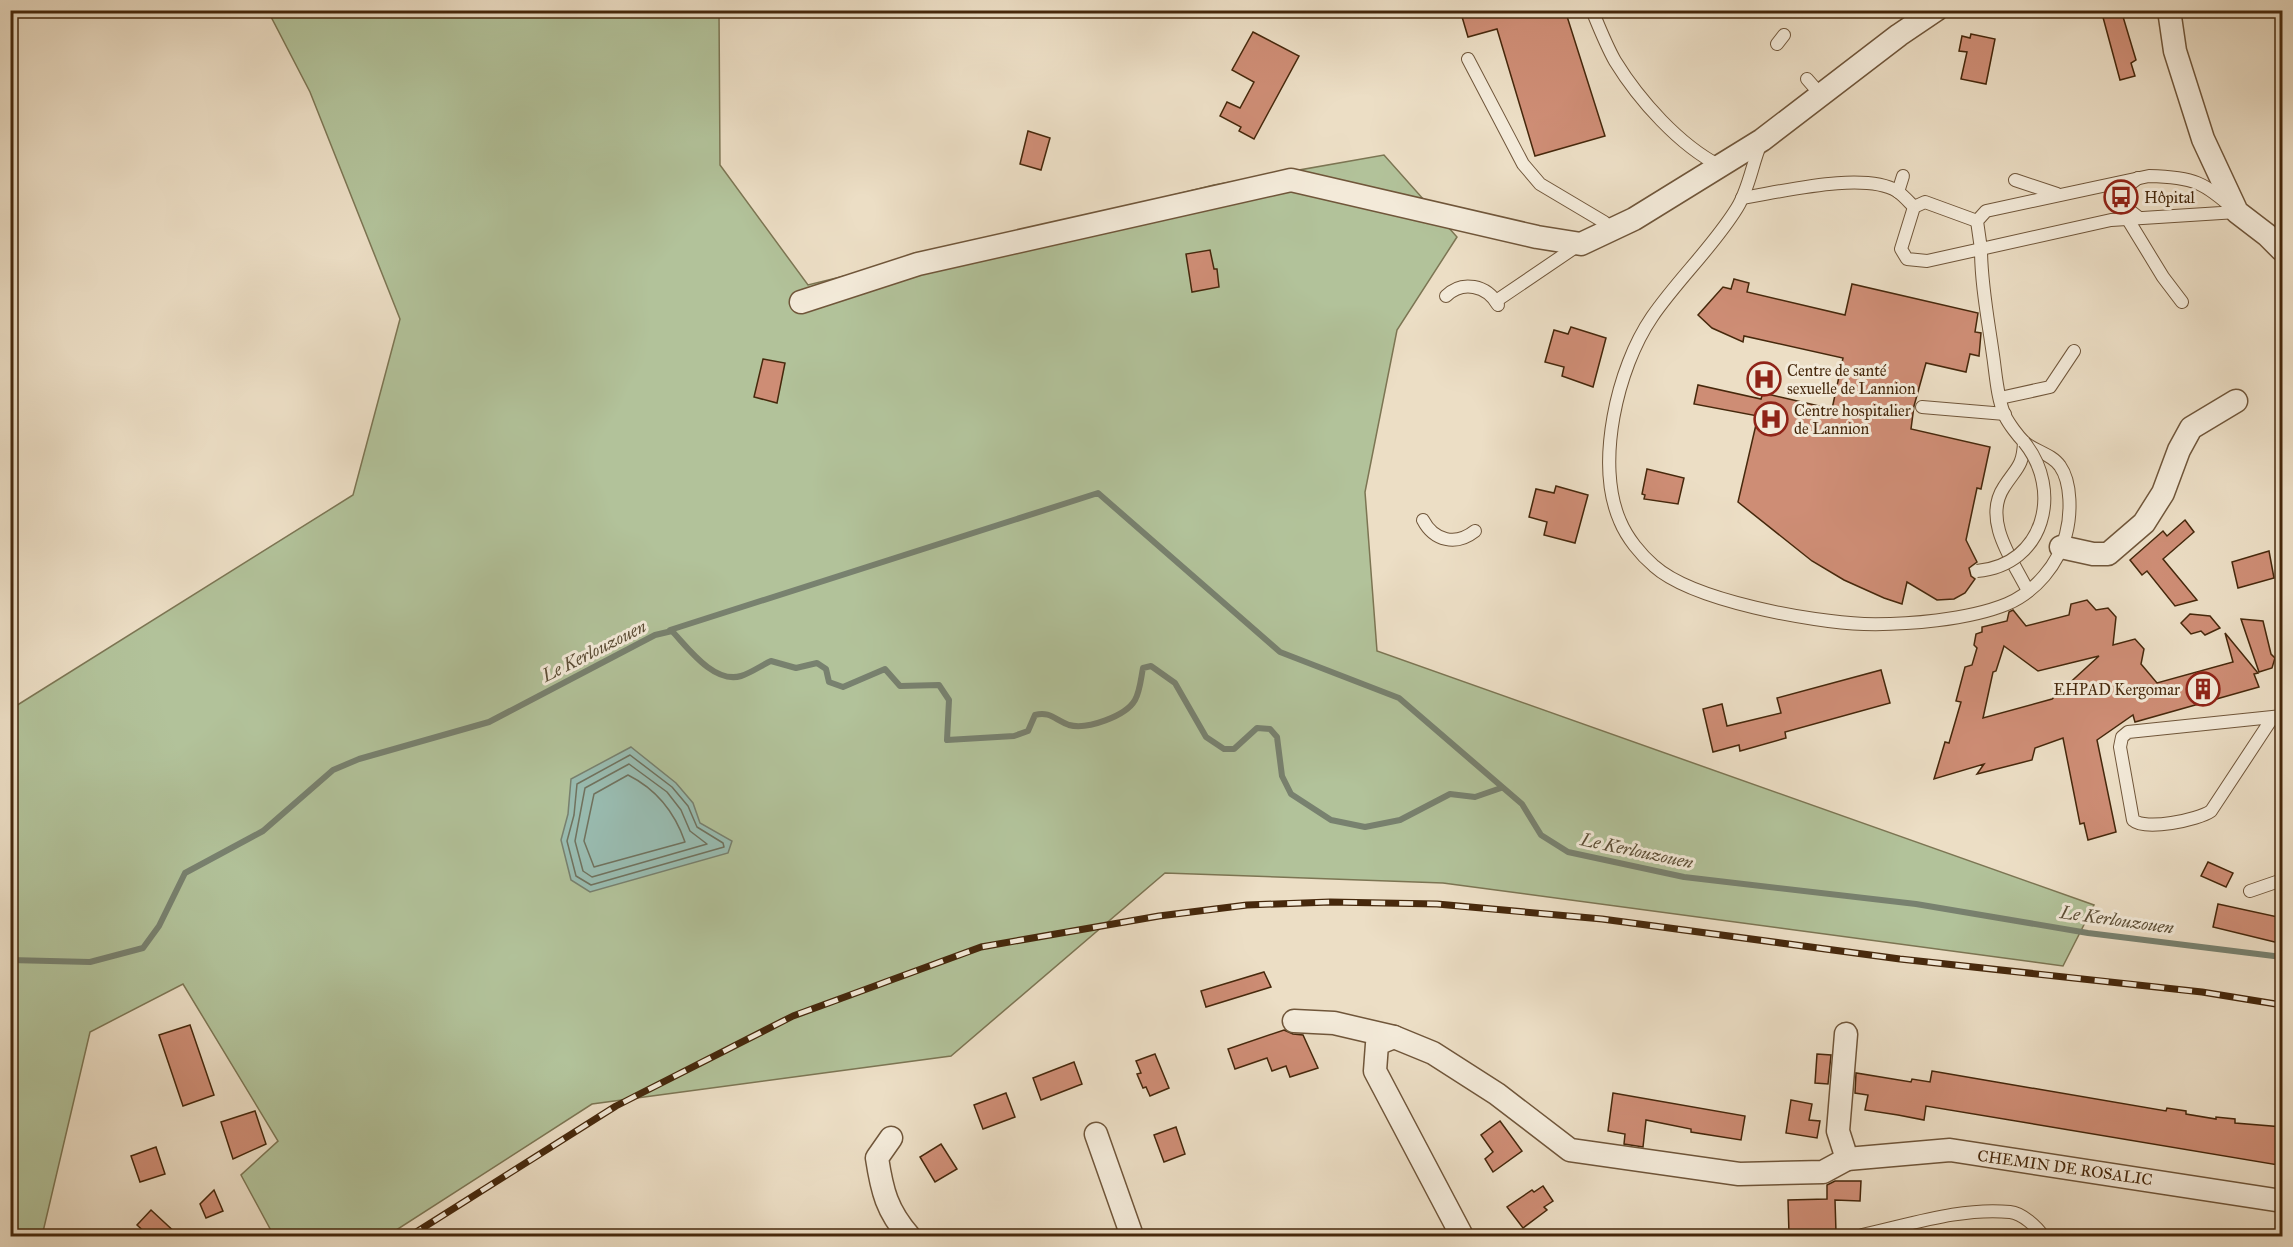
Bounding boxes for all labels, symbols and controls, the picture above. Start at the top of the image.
bus stop icon: Hôpital [2103,179,2139,215]
place label: Hôpital [2144,188,2196,207]
hospital icon: Centre de santé sexuelle de Lannion [1746,361,1782,397]
place label: Centre de santé sexuelle de Lannion [1787,361,1916,398]
hospital icon: Centre hospitalier de Lannion [1753,401,1789,437]
place label: Centre hospitalier de Lannion [1794,401,1911,438]
water label: Le Kerlouzouen [537,615,650,687]
building icon: EHPAD Kergomar [2185,671,2221,707]
place label: EHPAD Kergomar [2053,680,2180,700]
water label: Le Kerlouzouen [1578,828,1696,874]
water label: Le Kerlouzouen [2058,901,2176,939]
street label: CHEMIN DE ROSALIC [1976,1146,2154,1189]

